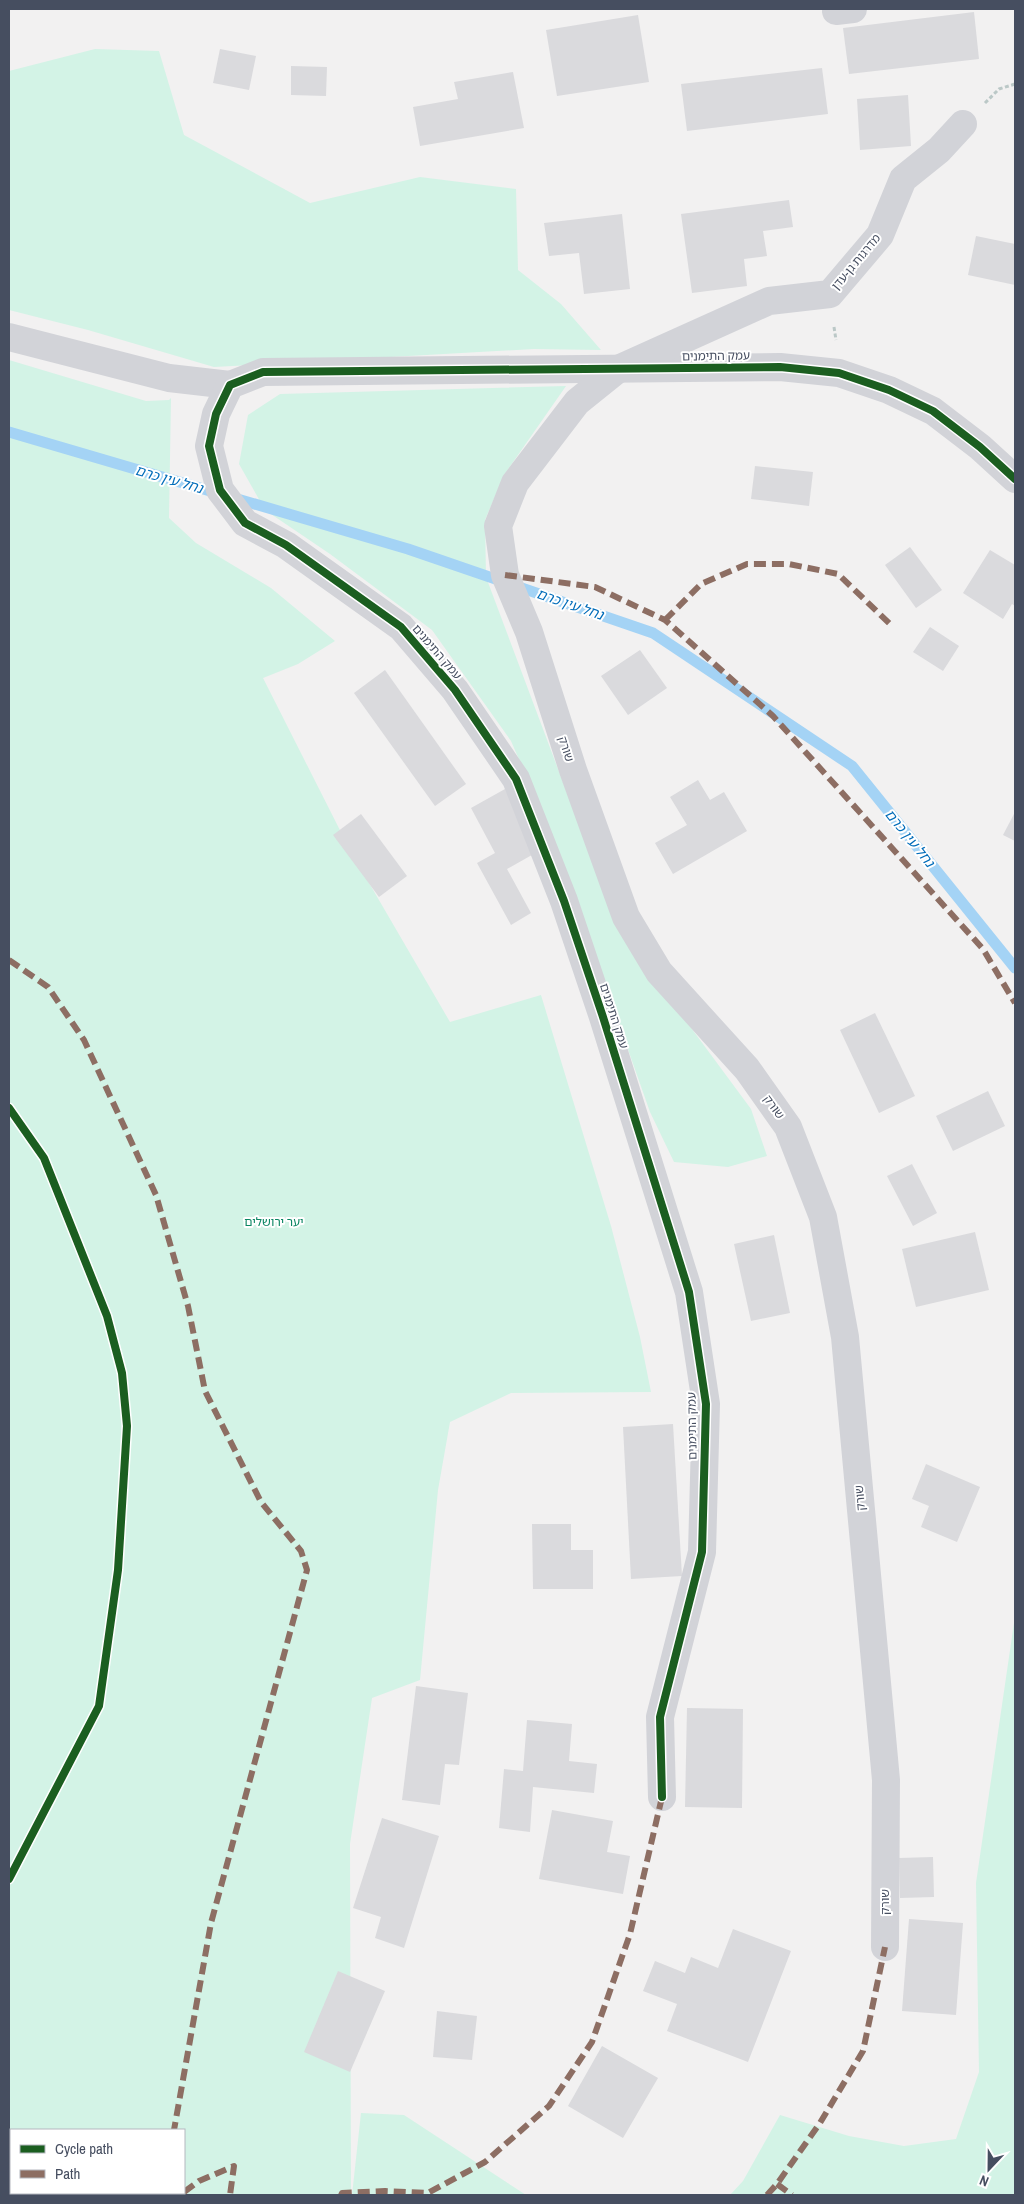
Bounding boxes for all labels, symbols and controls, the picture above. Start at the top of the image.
street label: מדרגות גן-עדן [828,231,884,293]
street label: עמק התימנים [682,347,750,365]
water label: נחל עין כרם [133,461,206,498]
water label: נחל עין כרם [534,584,607,624]
street label: עמק התימנים [409,621,465,683]
street label: שורק [554,734,578,764]
water label: נחל עין כרם [881,805,940,872]
street label: עמק התימנים [596,981,632,1051]
street label: שורק [760,1092,788,1122]
park label: יער ירושלים [244,1214,304,1230]
street label: עמק התימנים [683,1392,701,1460]
street label: שורק [851,1484,869,1512]
street label: שורק [877,1889,893,1915]
legend [10,2129,185,2194]
text: Cycle path [55,2138,113,2159]
north arrow [964,2144,1014,2194]
text: Path [55,2163,80,2184]
text: N [977,2171,991,2191]

